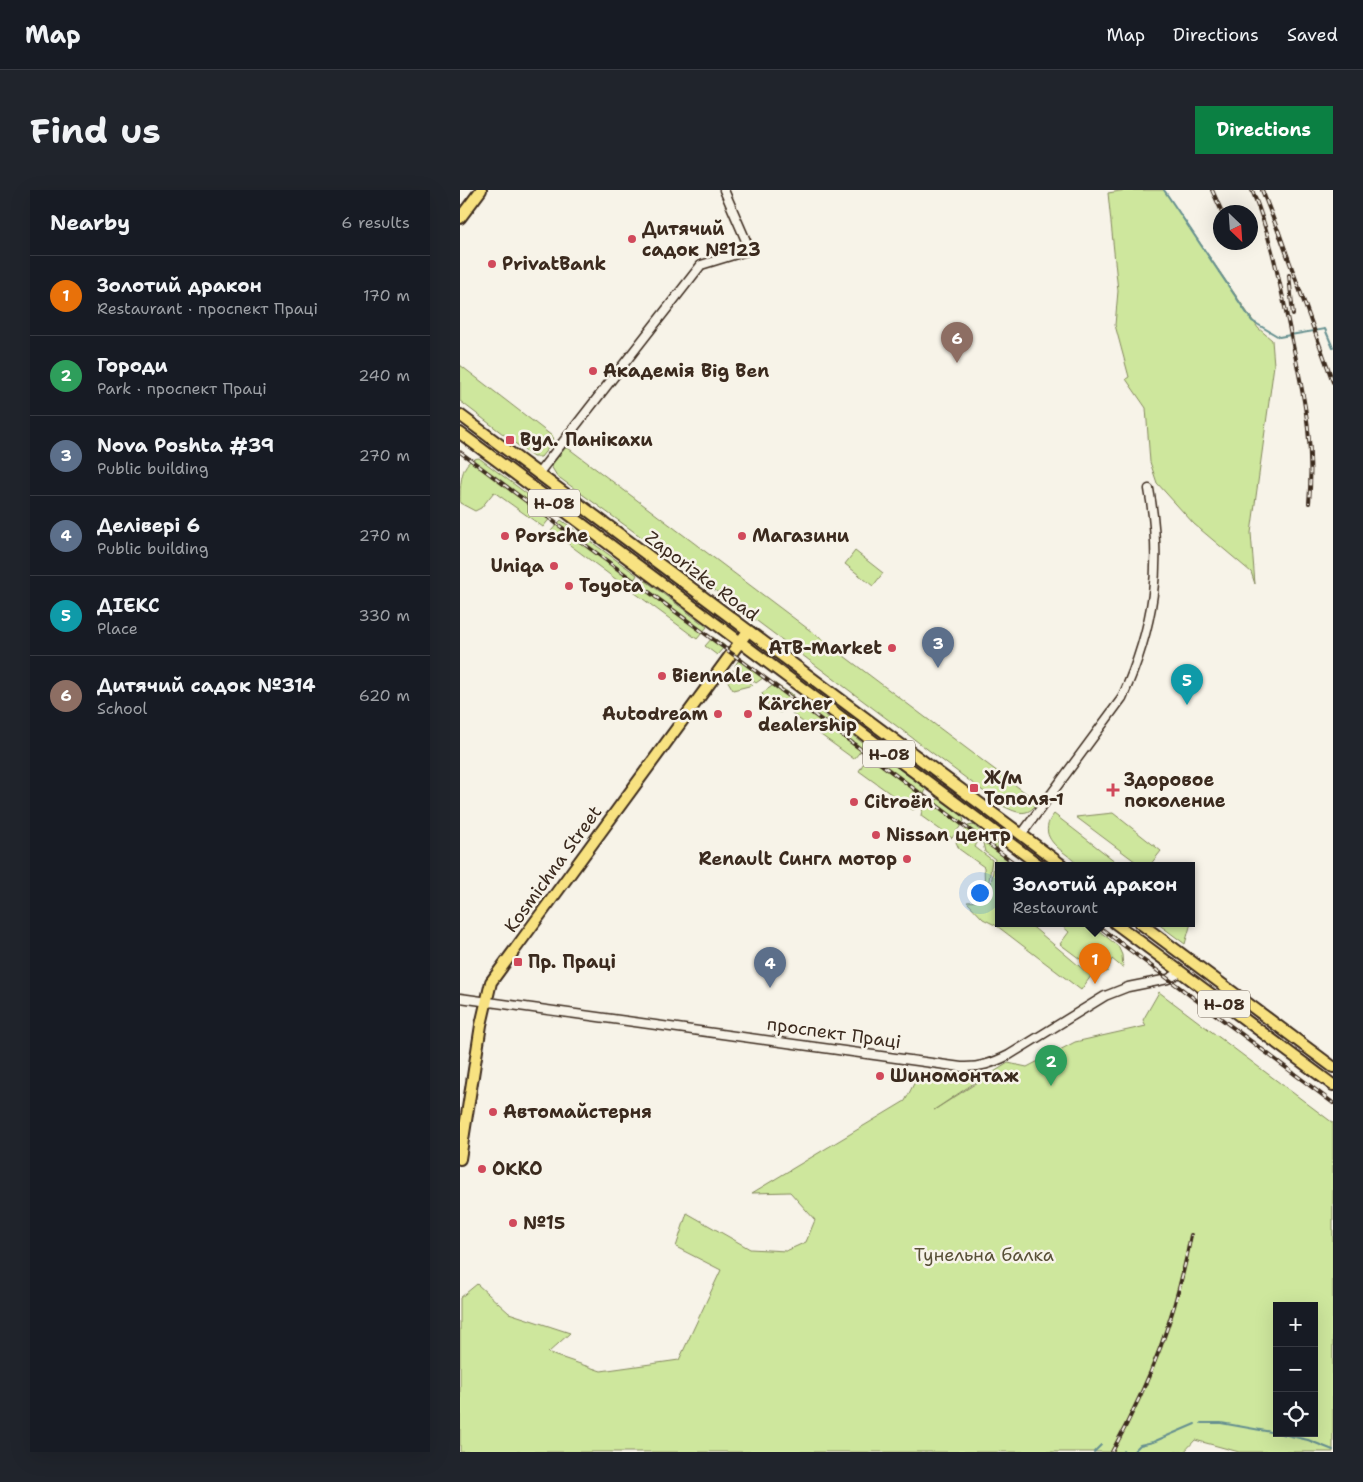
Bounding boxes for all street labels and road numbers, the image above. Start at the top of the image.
road number: Н-08 [528,490,580,516]
street label: Zaporizke Road [640,525,764,627]
road number: Н-08 [863,740,915,768]
street label: Kosmichna Street [499,801,607,937]
road number: Н-08 [1198,991,1250,1018]
street label: проспект Праці [766,1012,902,1054]

